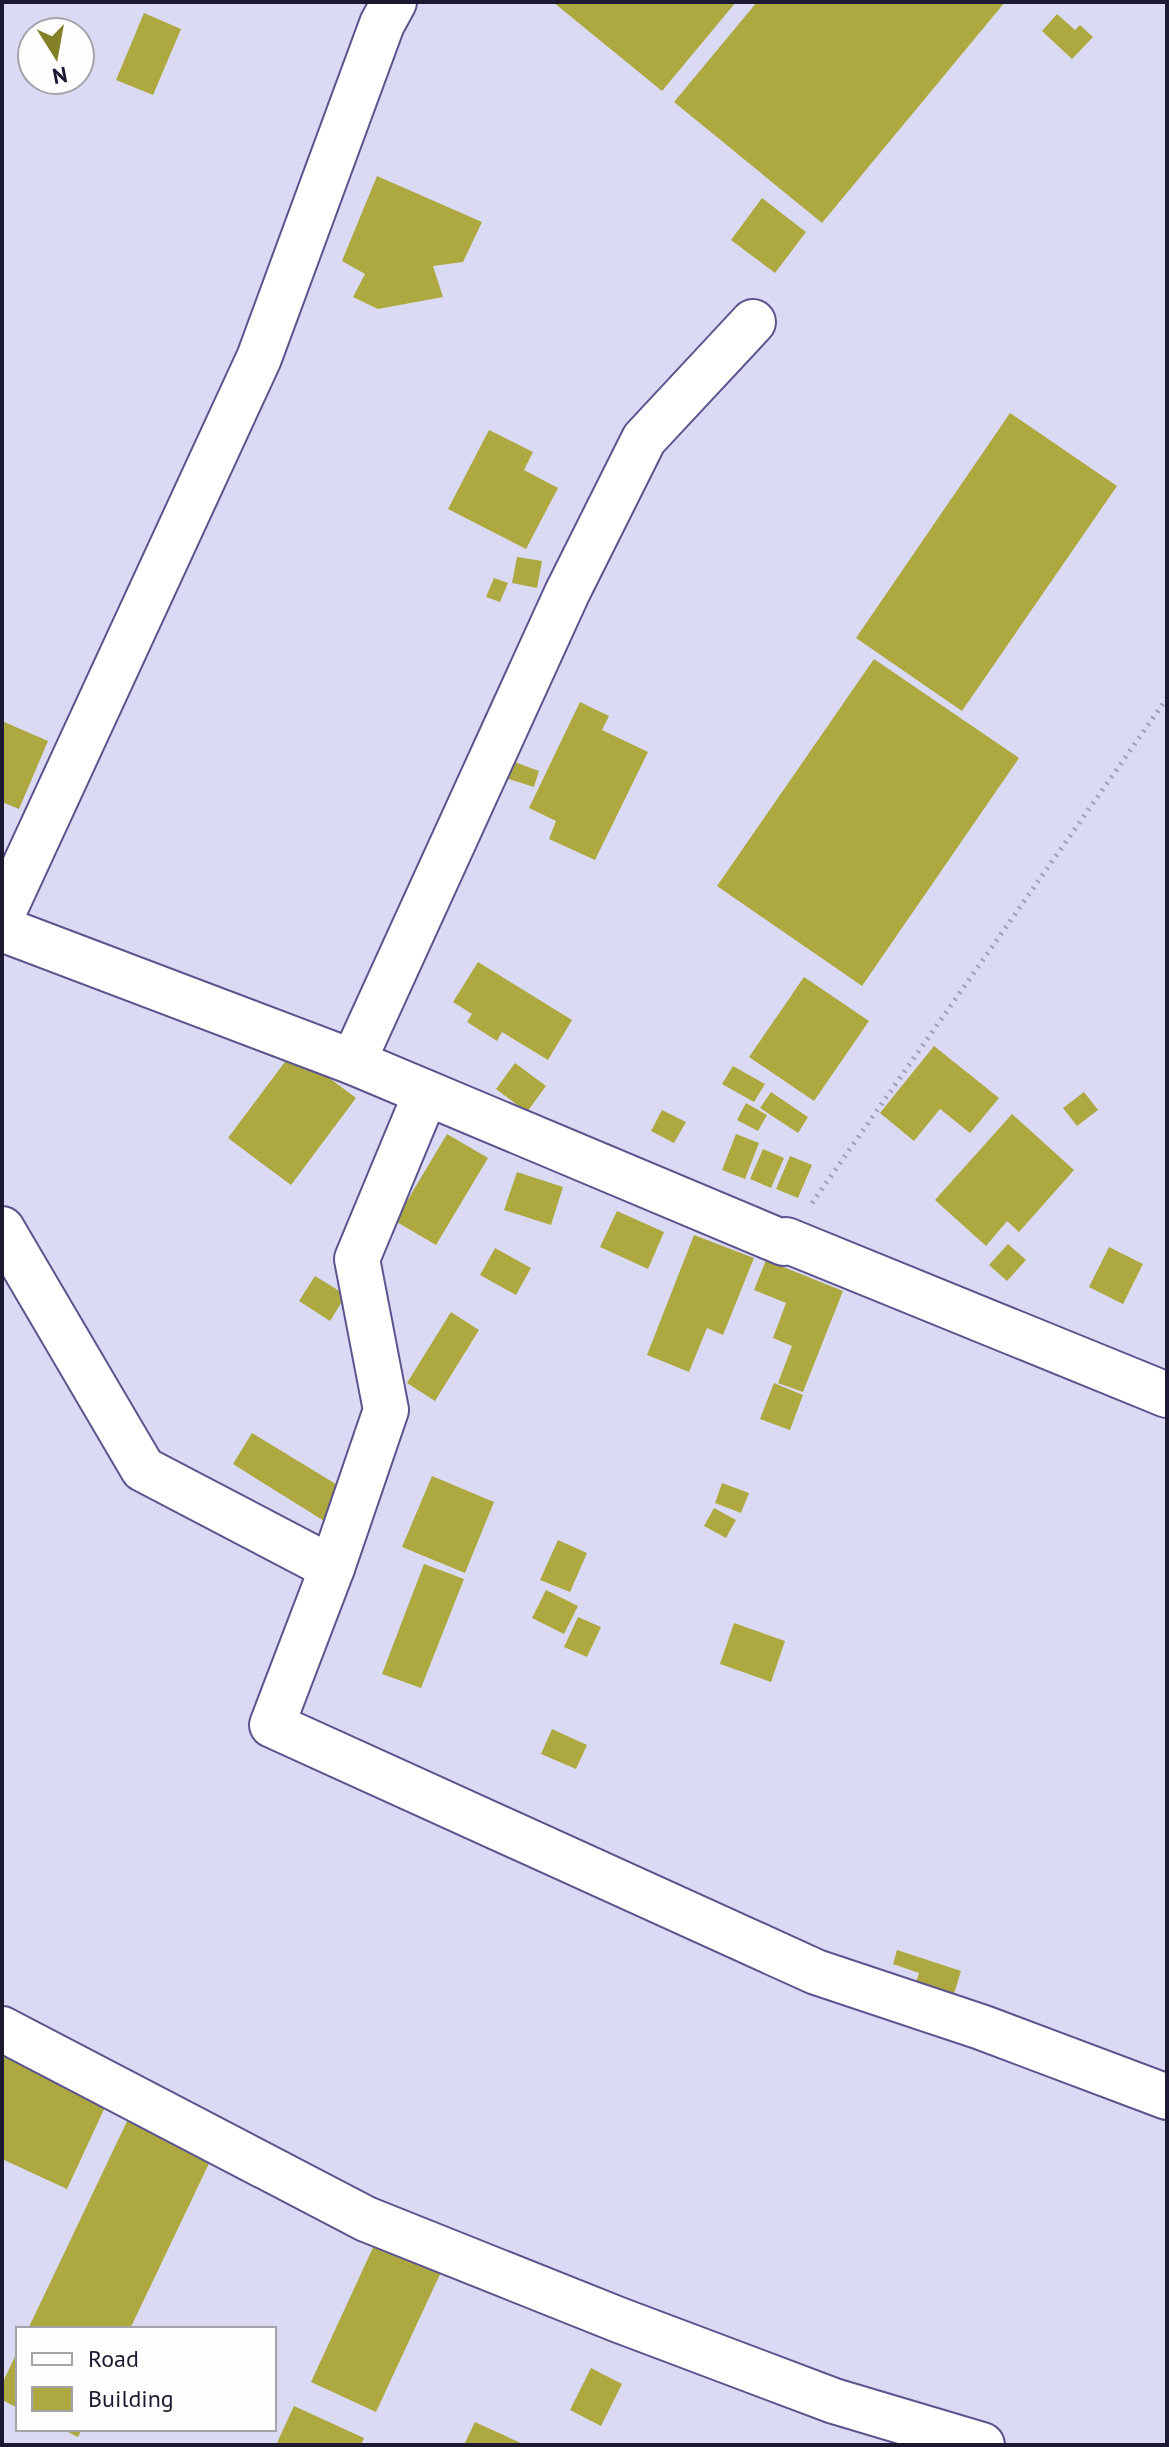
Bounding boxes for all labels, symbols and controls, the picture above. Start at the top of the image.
north arrow [16,16,96,96]
text: N [50,61,70,91]
legend [16,2327,276,2431]
text: Road [88,2343,139,2374]
text: Building [88,2383,174,2414]

